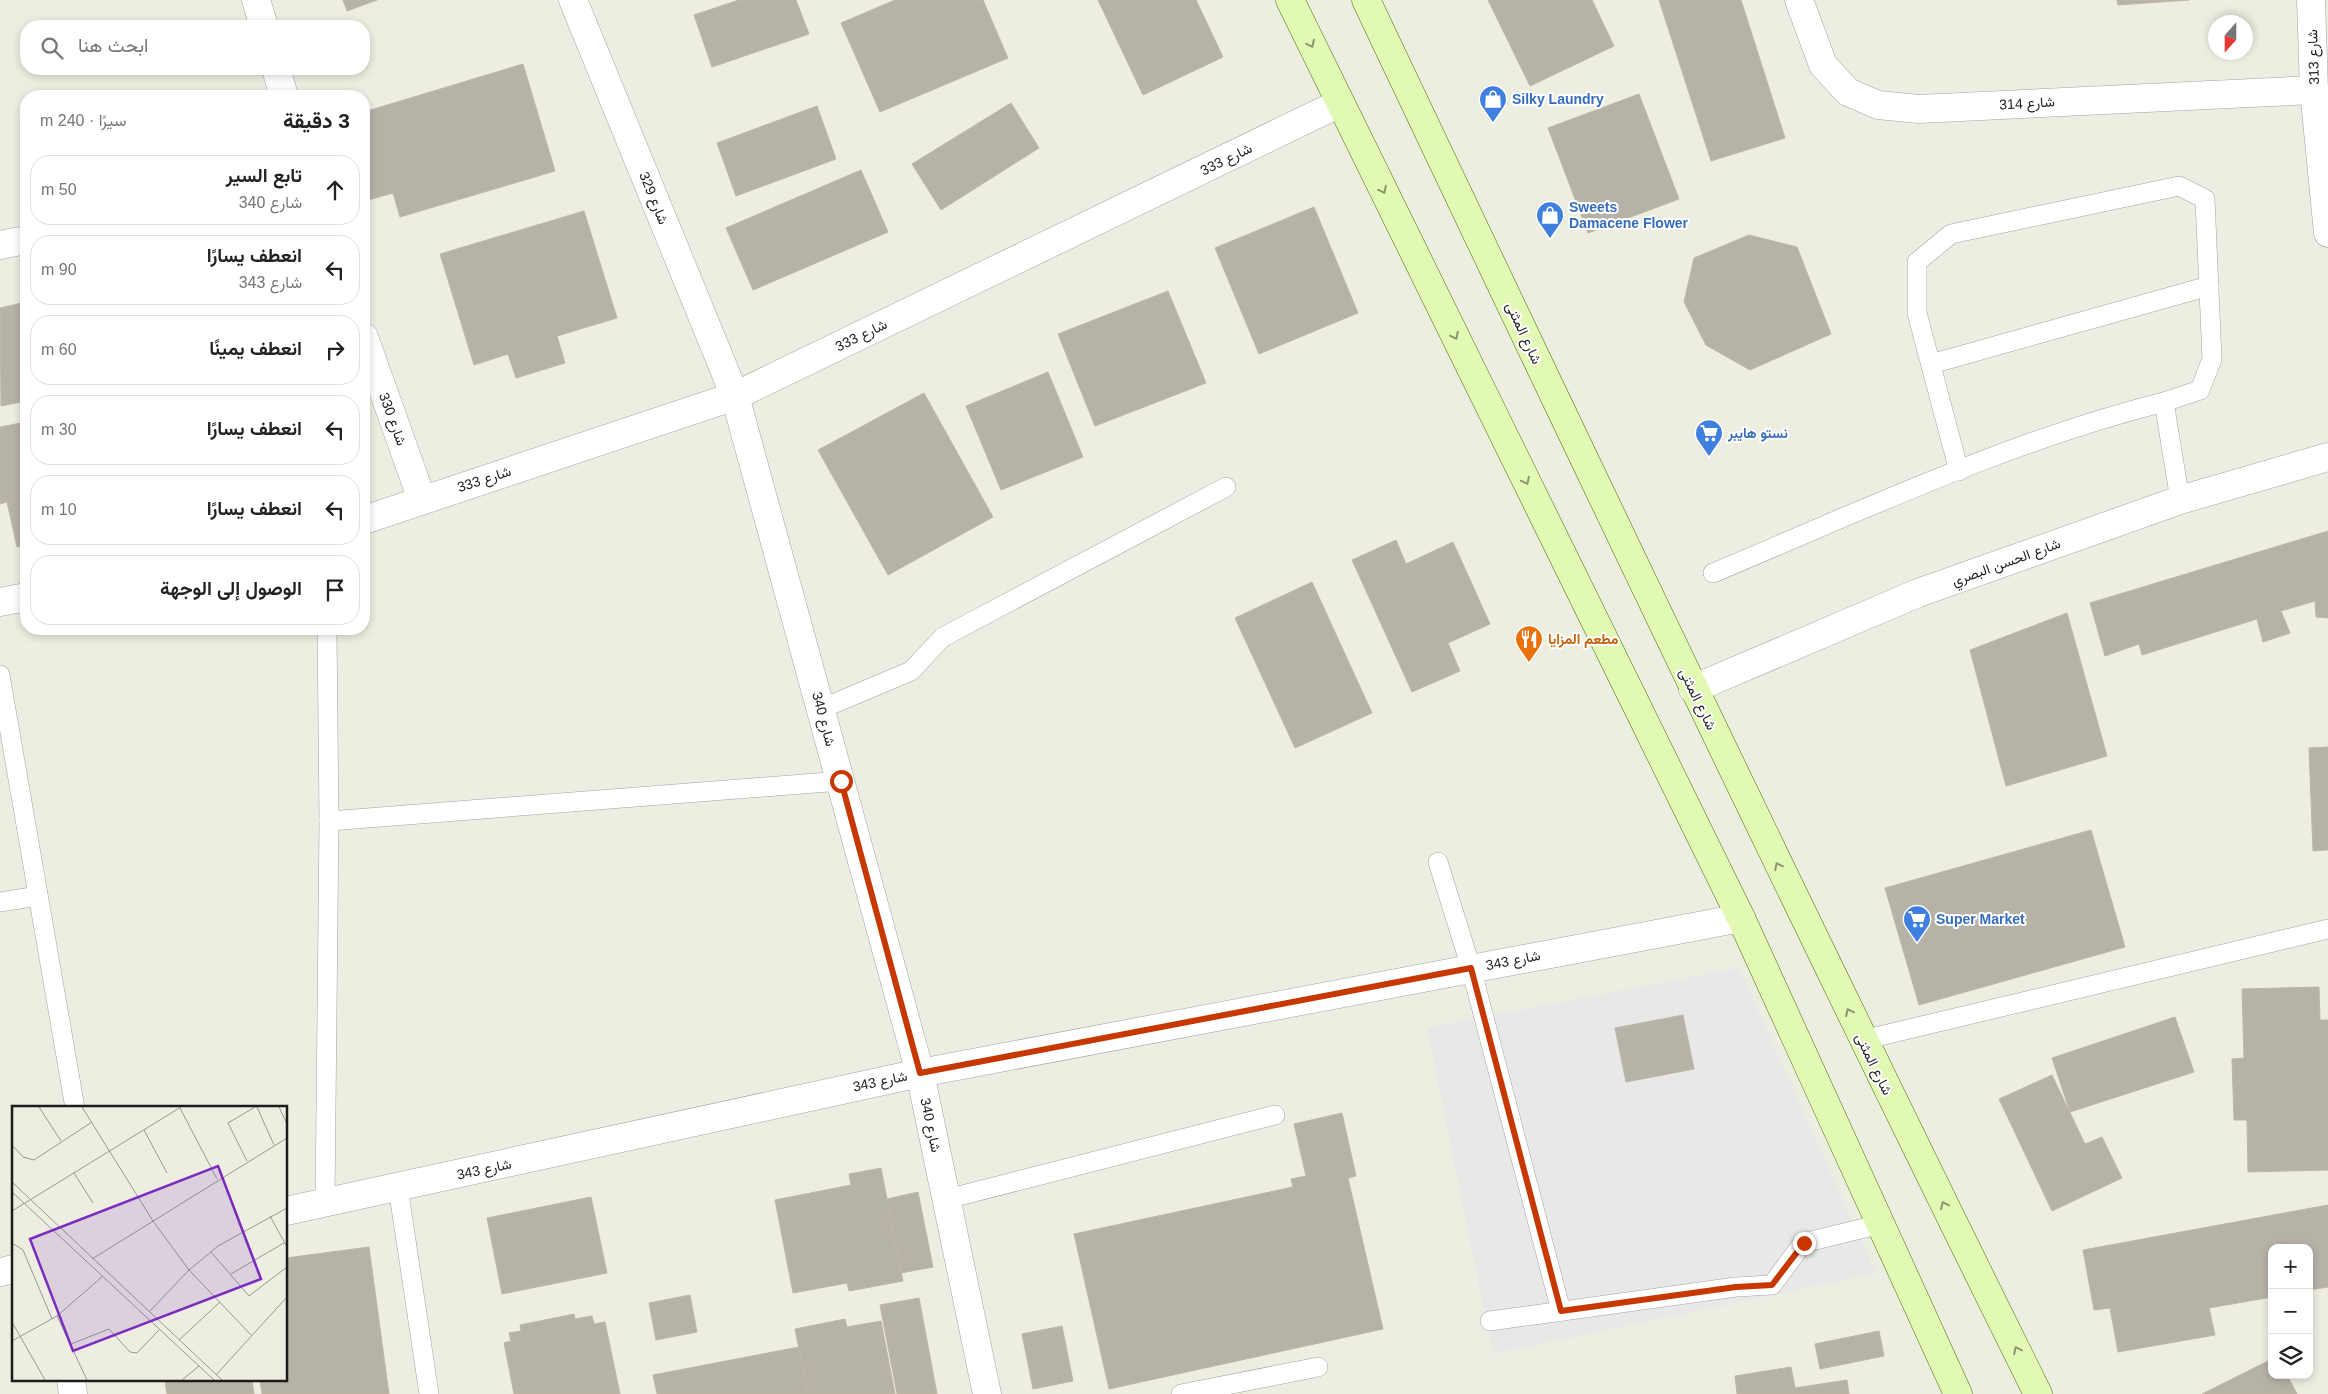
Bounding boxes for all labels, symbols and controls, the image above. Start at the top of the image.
north arrow [2208,15,2253,60]
search box [20,20,370,75]
street label: شارع 313 [2304,29,2325,85]
icon: search [38,34,66,62]
text: ابحث هنا [78,35,148,56]
one-way arrow [1305,39,1316,48]
shop icon: Silky Laundry [1478,84,1508,123]
place label: Silky Laundry [1512,91,1604,107]
street label: شارع 314 [1999,94,2055,115]
text: 3 دقيقة [283,109,350,132]
text: سيرًا · 240 m [40,112,126,129]
street label: شارع 333 [1198,140,1256,181]
text: تابع السير [226,165,302,186]
street label: شارع 329 [633,169,672,228]
icon: ahead [321,176,349,204]
text: 50 m [41,181,77,198]
one-way arrow [1377,185,1387,194]
text: شارع 340 [239,194,302,211]
place label: Sweets Damacene Flower [1569,199,1689,231]
shop icon: Sweets Damacene Flower [1535,200,1565,239]
text: انعطف يسارًا [207,245,302,266]
icon: left [321,256,349,284]
text: 90 m [41,261,77,278]
text: شارع 343 [239,274,302,291]
street label: شارع المثنى [1500,299,1545,368]
street label: شارع 333 [833,316,891,357]
one-way arrow [1449,330,1459,339]
icon: right [321,336,349,364]
text: انعطف يمينًا [209,338,302,359]
text: 60 m [41,341,77,358]
street label: شارع 330 [373,390,410,449]
icon: left [321,416,349,444]
text: انعطف يسارًا [207,418,302,439]
supermarket icon: نستو هايبر [1694,418,1724,457]
text: 30 m [41,421,77,438]
place label: نستو هايبر [1727,425,1788,442]
street label: شارع 333 [455,463,514,498]
one-way arrow [1520,476,1530,485]
icon: left [321,496,349,524]
text: انعطف يسارًا [207,498,302,519]
text: 10 m [41,501,77,518]
street label: شارع الحسن البصري [1950,535,2064,593]
icon: arrive [321,576,349,604]
text: الوصول إلى الوجهة [160,578,302,599]
restaurant icon: مطعم المزايا [1514,624,1544,663]
place label: مطعم المزايا [1548,631,1619,648]
street label: شارع المثنى [1674,666,1720,734]
street label: شارع 340 [806,690,839,749]
route start [830,770,853,793]
one-way arrow [1774,862,1785,871]
supermarket icon: Super Market [1902,904,1932,943]
place label: Super Market [1936,911,2025,927]
street label: شارع 343 [1484,947,1542,976]
one-way arrow [1845,1008,1855,1017]
street label: شارع المثنى [1850,1031,1896,1099]
street label: شارع 343 [851,1067,909,1098]
street label: شارع 340 [914,1096,945,1154]
inset map [12,1106,288,1382]
street label: شارع 343 [455,1155,513,1186]
one-way arrow [1940,1201,1950,1210]
route end [1793,1232,1816,1255]
map controls [2268,1244,2313,1379]
button: + [2268,1244,2313,1289]
button: − [2268,1289,2313,1334]
button: layers [2268,1334,2313,1379]
one-way arrow [2012,1346,2023,1355]

